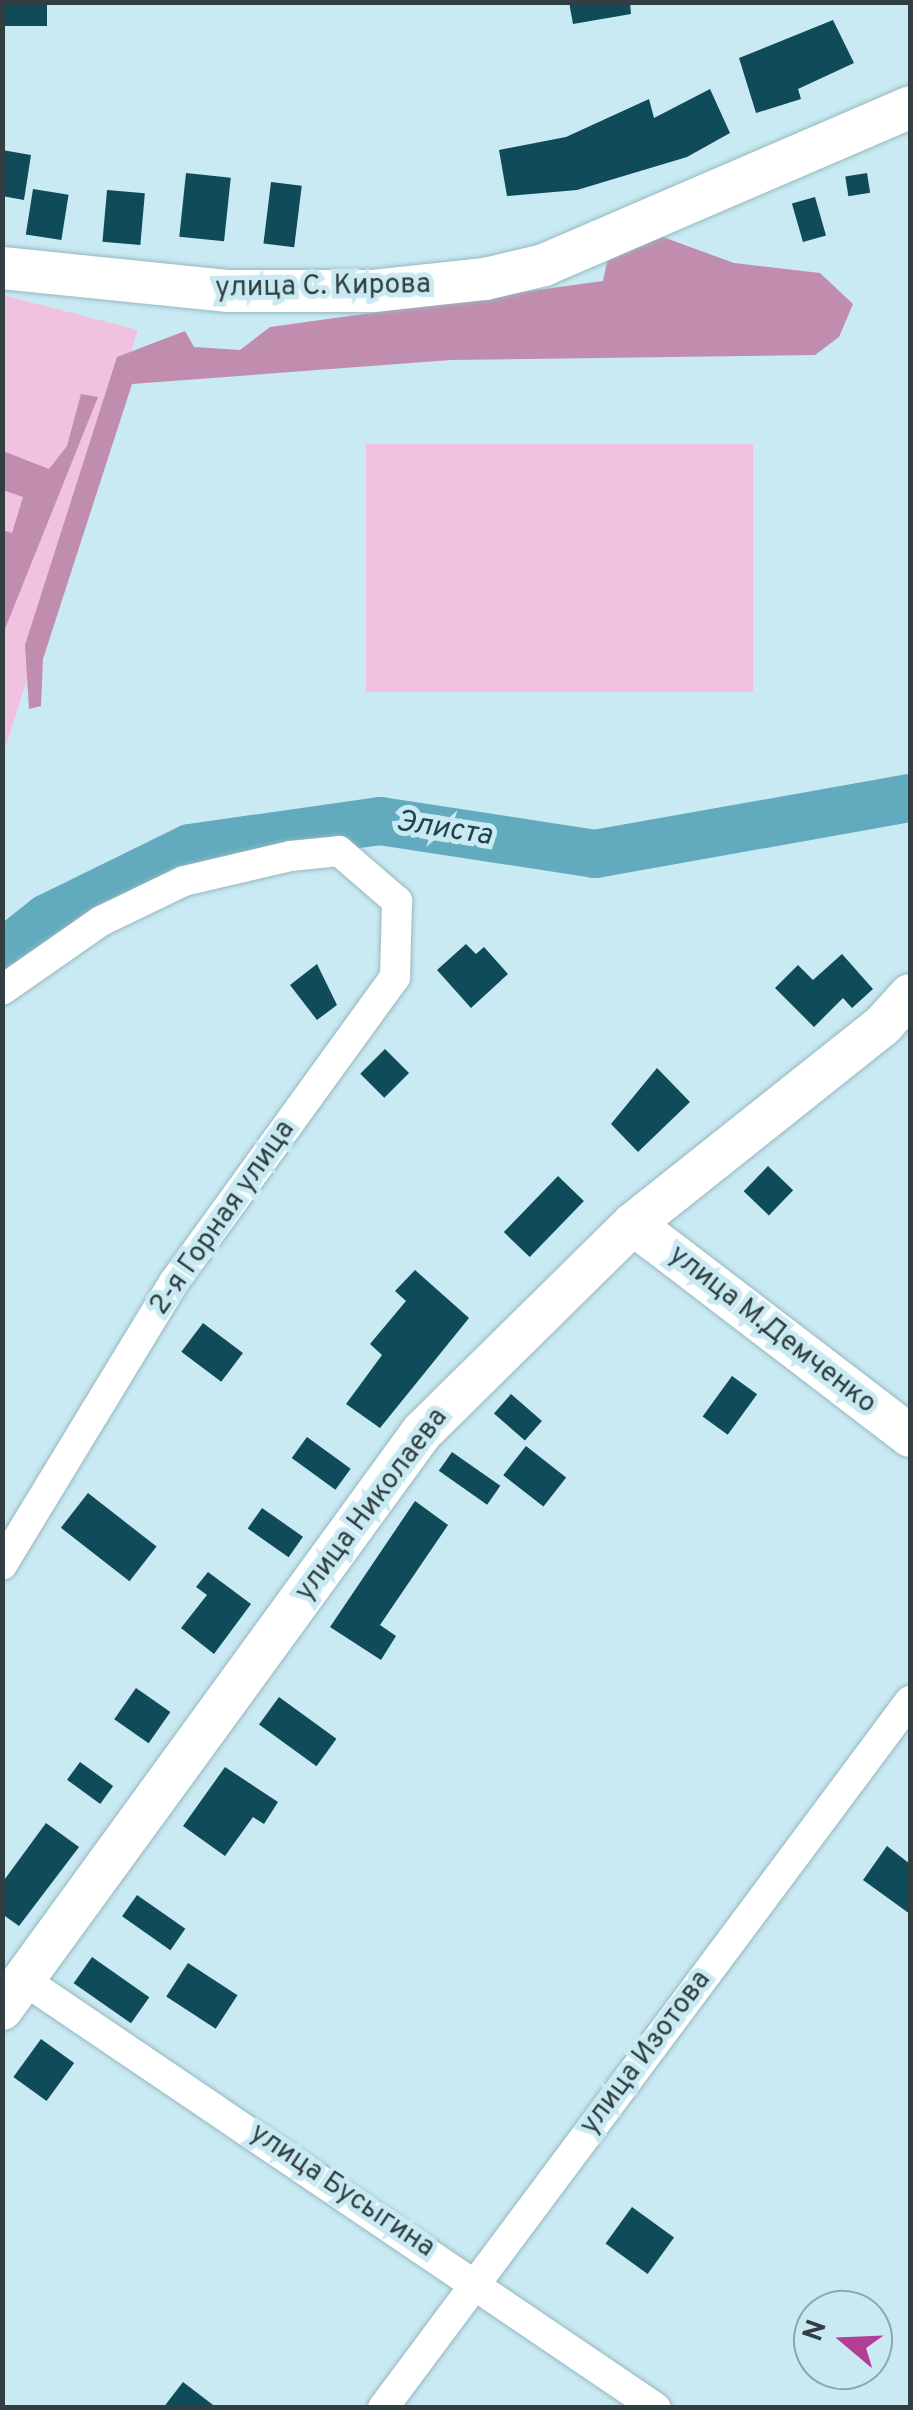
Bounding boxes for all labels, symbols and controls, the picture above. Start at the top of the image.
street label: улица С. Кирова [215,268,431,306]
water label: Элиста [394,805,494,855]
street label: 2-я Горная улица [143,1114,303,1322]
street label: улица М.Демченко [662,1239,882,1421]
street label: улица Николаева [289,1402,455,1608]
street label: улица Изотова [573,1964,719,2142]
street label: улица Бусыгина [243,2117,441,2265]
north arrow [793,2290,893,2390]
text: N [796,2316,837,2346]

